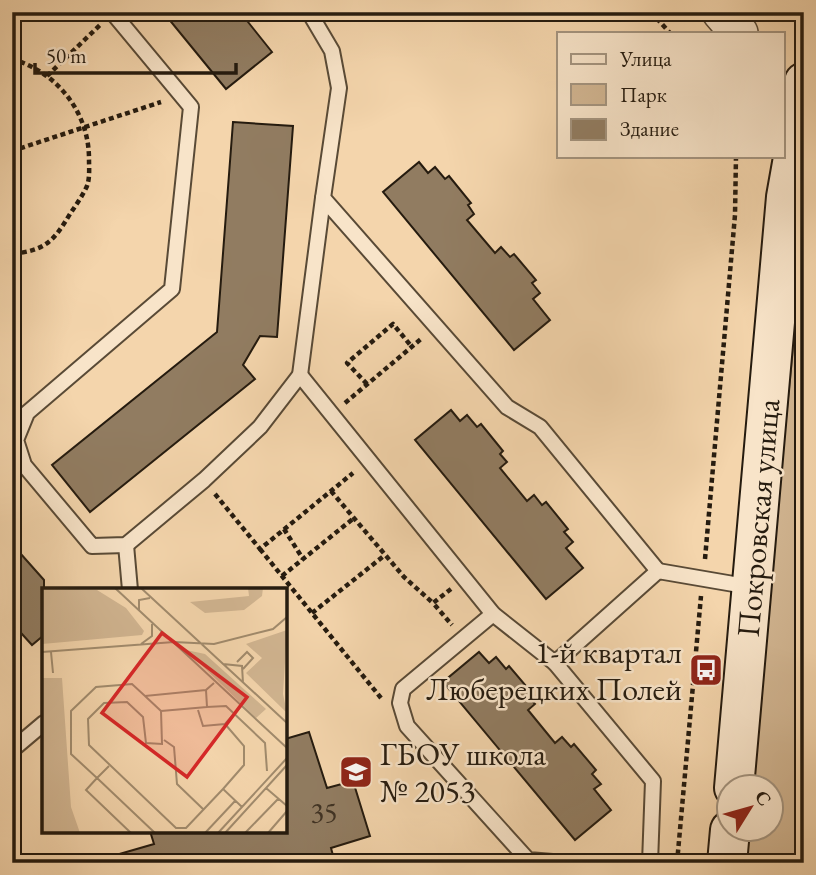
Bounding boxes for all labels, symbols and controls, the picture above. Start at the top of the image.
scale bar [35,32,236,76]
legend [557,32,784,158]
text: 50 m [46,42,87,69]
text: Улица [619,45,672,72]
text: Парк [620,81,667,108]
text: Здание [620,115,679,142]
street label: Покровская улица [727,397,789,639]
inset map [42,588,287,833]
place label: 1-й квартал Люберецких Полей [426,631,682,710]
bus stop icon: 1-й квартал Люберецких Полей [687,651,725,689]
place label: ГБОУ школа № 2053 [380,733,546,812]
school or university icon: ГБОУ школа № 2053 [337,753,375,791]
north arrow [714,774,784,844]
text: С [749,785,777,811]
house number: 35 [311,794,337,830]

